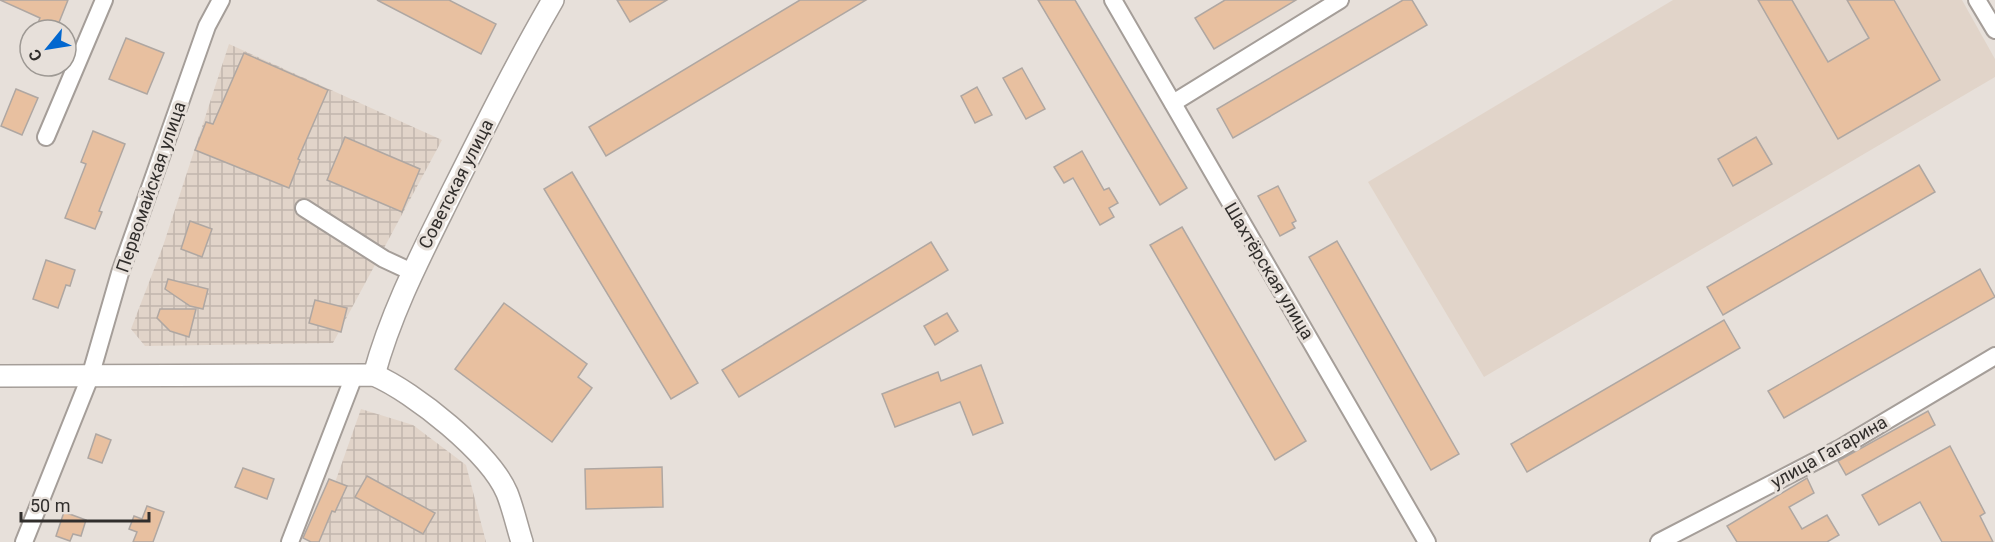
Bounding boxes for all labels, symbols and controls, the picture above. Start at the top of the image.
north arrow [18,18,78,78]
text: С [25,46,46,65]
street label: Первомайская улица [111,99,190,275]
street label: Советская улица [414,116,497,252]
street label: Шахтёрская улица [1220,198,1319,343]
street label: улица Гагарина [1767,411,1891,492]
scale bar [21,485,148,523]
text: 50 m [30,495,70,516]

